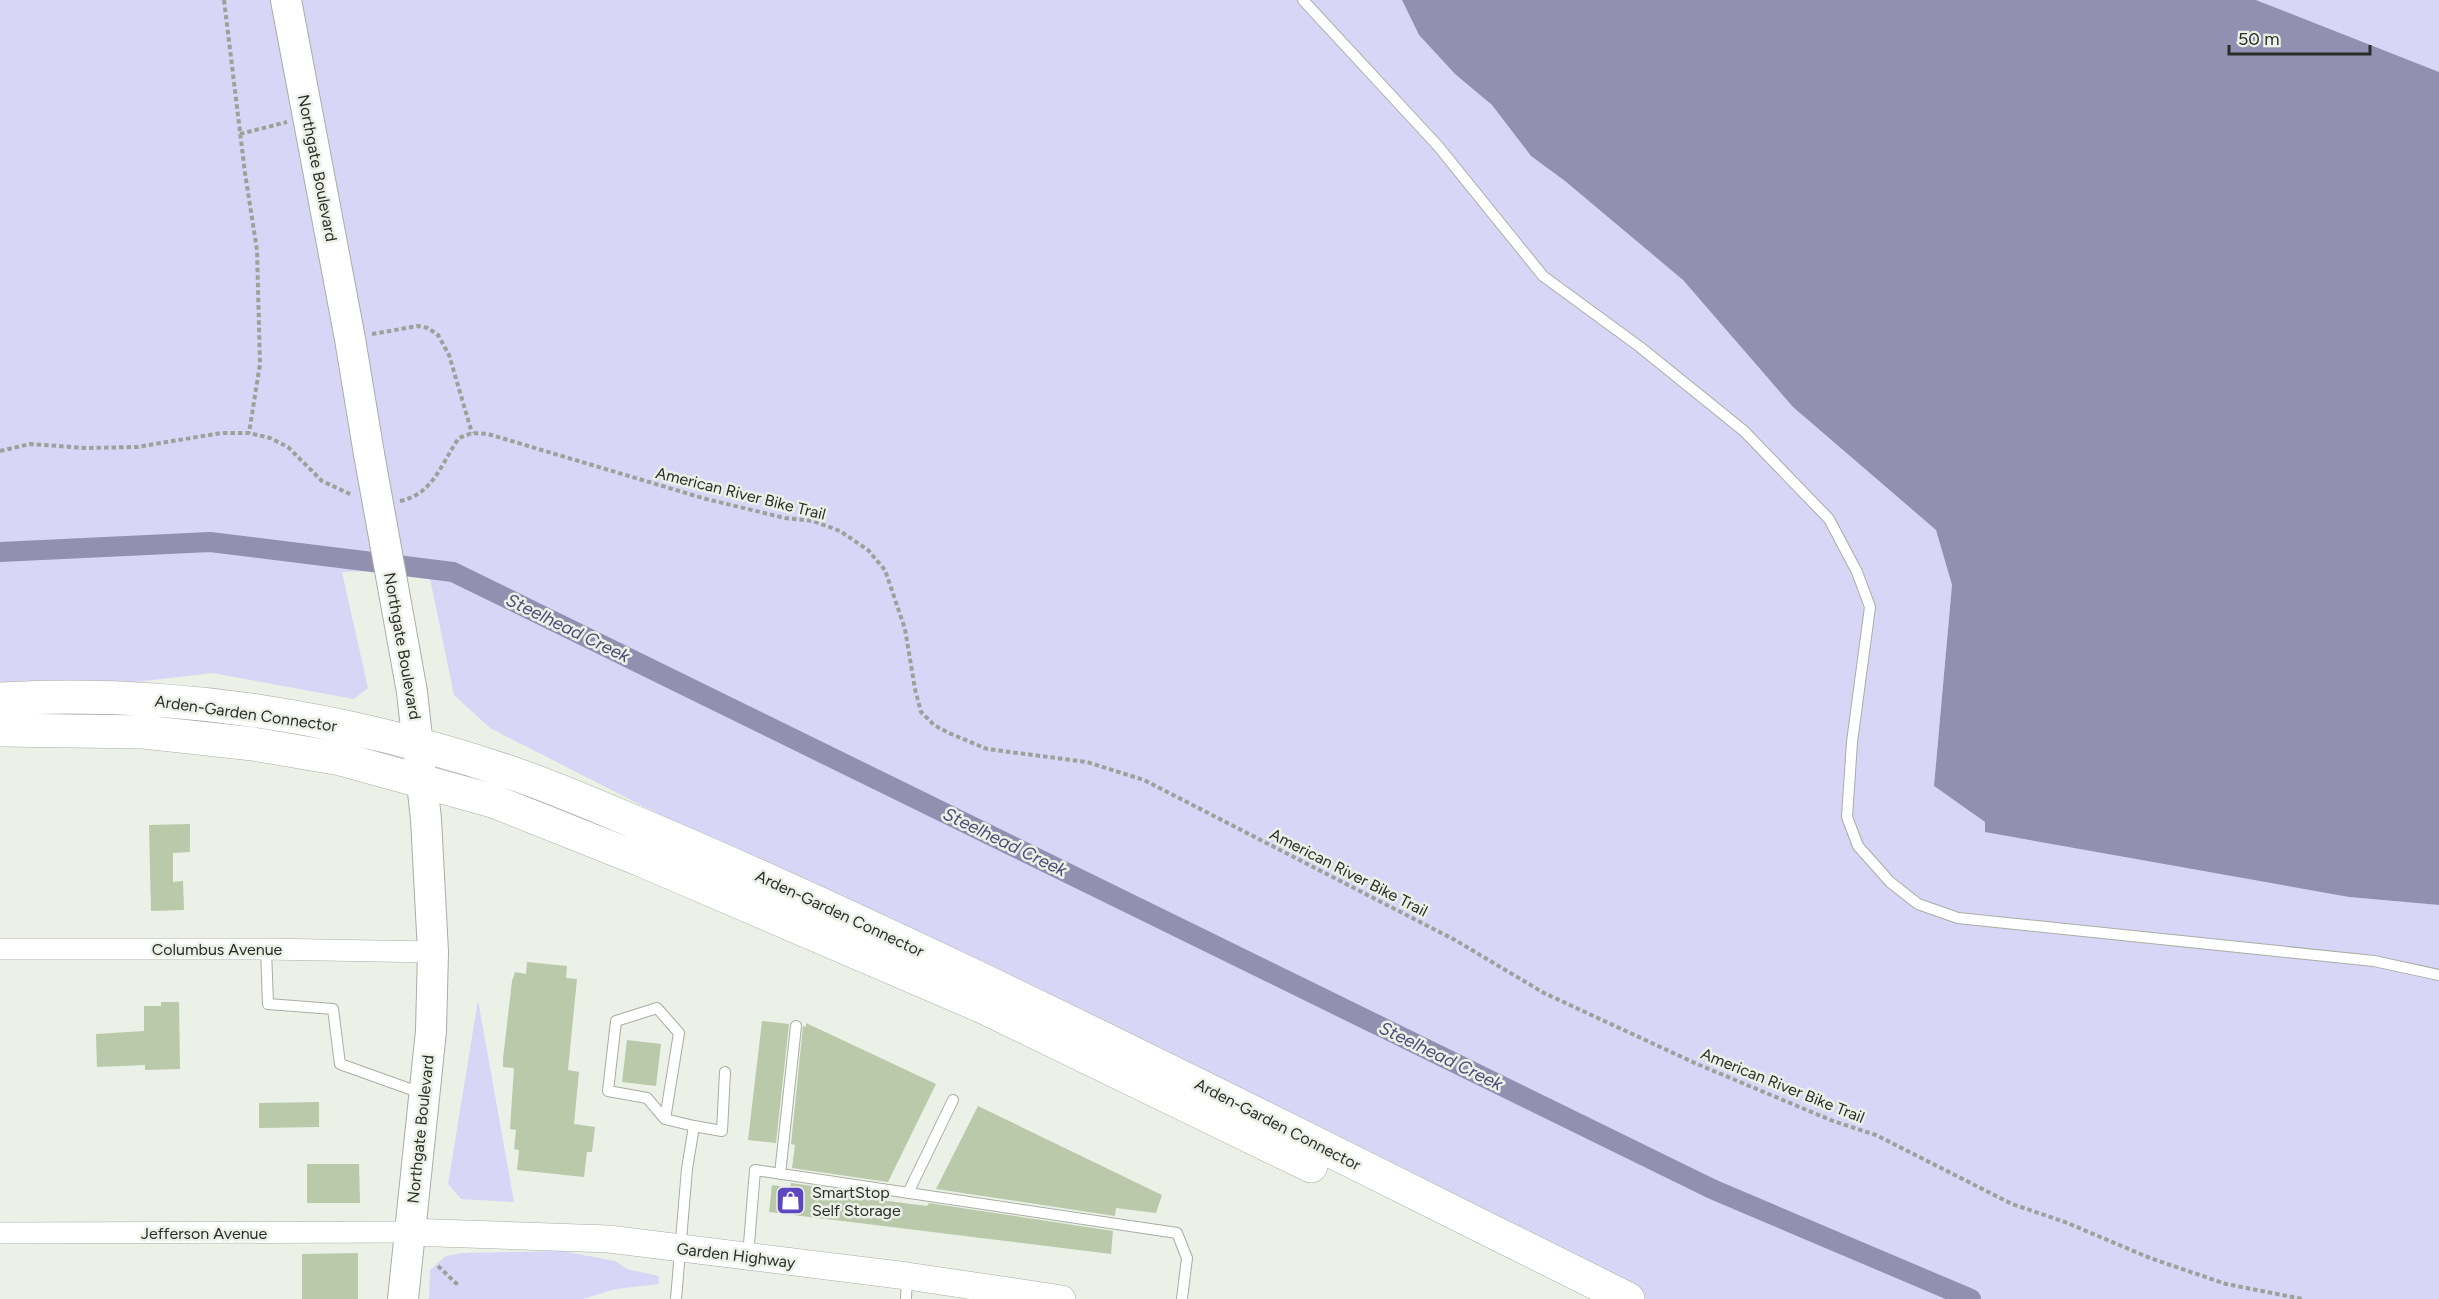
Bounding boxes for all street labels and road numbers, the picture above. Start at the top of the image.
street label: Northgate Boulevard [294,93,341,243]
street label: American River Bike Trail [654,463,828,524]
street label: Northgate Boulevard [380,571,425,721]
street label: Arden-Garden Connector [154,691,339,736]
street label: American River Bike Trail [1267,824,1431,921]
street label: Arden-Garden Connector [753,866,927,961]
street label: Columbus Avenue [152,940,283,959]
street label: American River Bike Trail [1698,1044,1867,1127]
street label: Northgate Boulevard [403,1054,438,1204]
street label: Arden-Garden Connector [1192,1074,1364,1175]
street label: Jefferson Avenue [141,1224,268,1243]
street label: Garden Highway [675,1239,797,1272]

